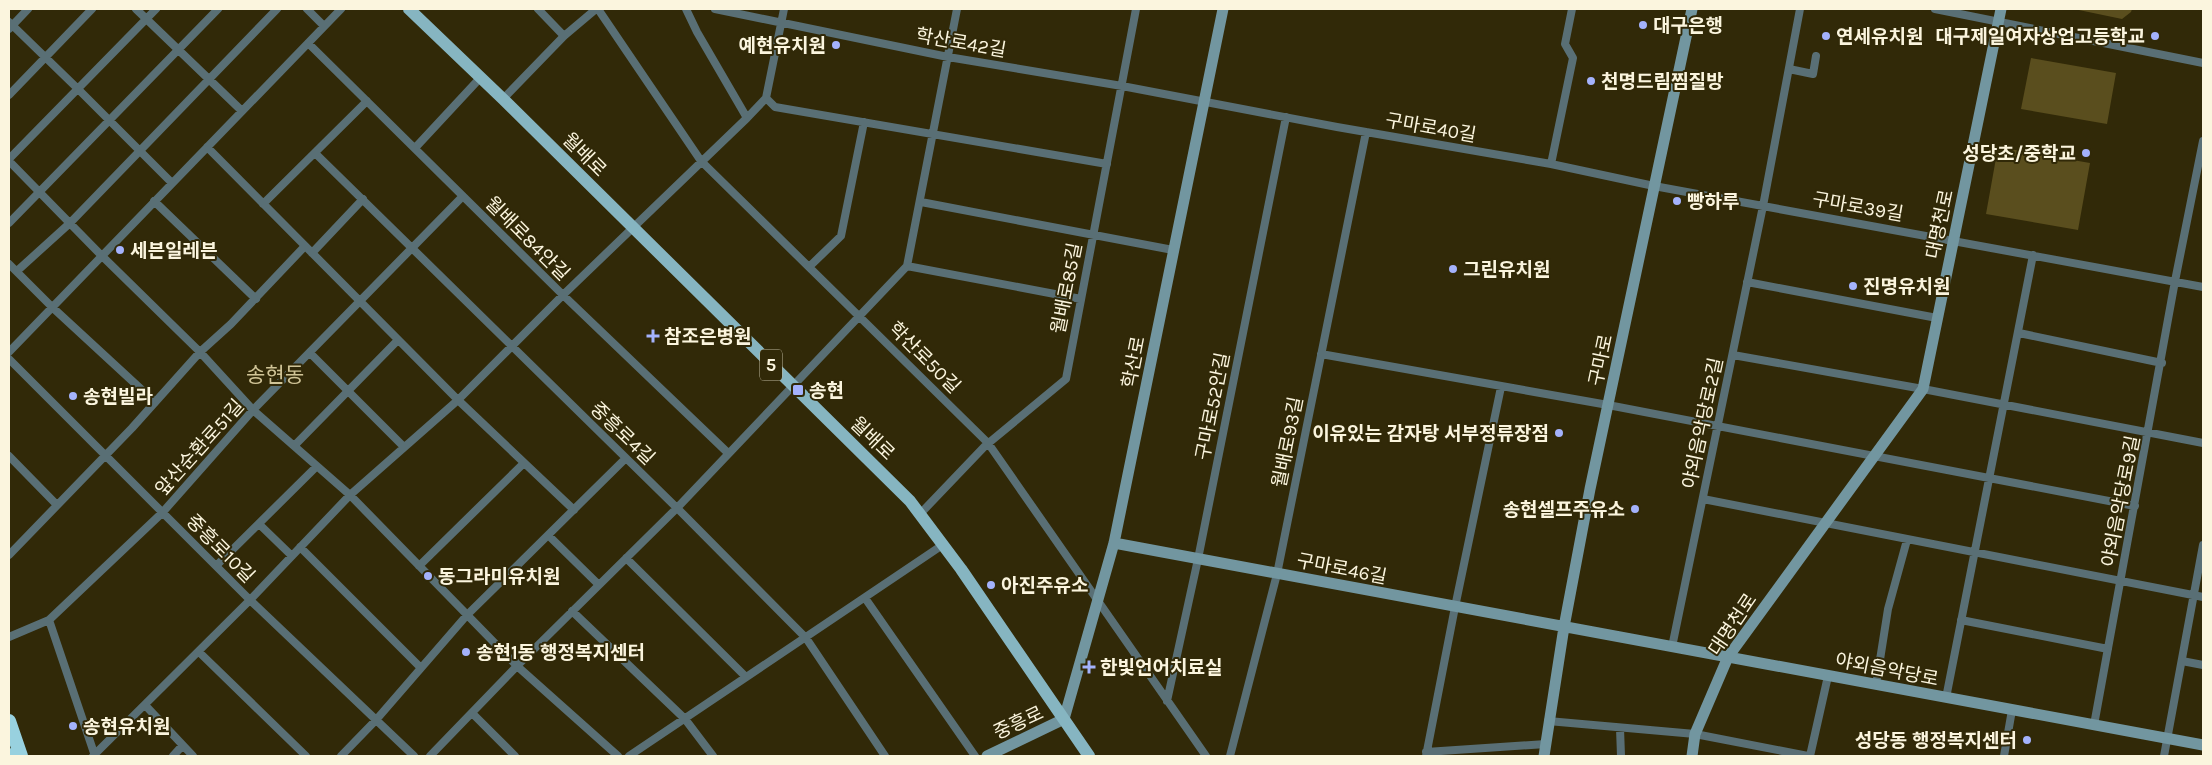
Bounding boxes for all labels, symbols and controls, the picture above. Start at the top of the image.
place label: 대구은행 [1653,15,1723,37]
marker: 대구은행 [1637,19,1649,31]
street label: 학산로42길 [914,24,1008,62]
place label: 연세유치원 [1836,26,1923,48]
place label: 대구제일여자상업고등학교 [1935,26,2145,48]
marker: 연세유치원 [1820,30,1832,42]
marker: 대구제일여자상업고등학교 [2149,30,2161,42]
place label: 예현유치원 [739,35,826,57]
marker: 예현유치원 [830,39,842,51]
place label: 천명드림찜질방 [1601,71,1724,93]
marker: 천명드림찜질방 [1585,75,1597,87]
street label: 구마로40길 [1384,109,1478,147]
street label: 월배로 [558,128,611,181]
place label: 성당초/중학교 [1962,143,2076,165]
marker: 성당초/중학교 [2080,147,2092,159]
street label: 구마로39길 [1811,188,1905,226]
street label: 대명천로 [1922,188,1958,261]
place label: 빵하루 [1687,191,1739,213]
street label: 월배로84안길 [481,192,574,285]
marker: 빵하루 [1671,195,1683,207]
place label: 세븐일레븐 [130,240,217,262]
street label: 월배로85길 [1047,241,1087,336]
marker: 세븐일레븐 [114,244,126,256]
place label: 그린유치원 [1463,259,1550,281]
marker: 그린유치원 [1447,263,1459,275]
place label: 진명유치원 [1863,276,1950,298]
marker: 진명유치원 [1847,280,1859,292]
street label: 학산로50길 [884,317,965,398]
place label: 참조은병원 [664,326,751,348]
marker: 참조은병원 [646,329,660,343]
street label: 구마로 [1585,332,1617,388]
street label: 학산로 [1118,334,1150,390]
road number: 5 [760,350,782,380]
street label: 구마로52안길 [1192,351,1234,462]
street label: 야외음악당로2길 [1678,356,1728,491]
district label: 송현동 [246,363,304,387]
place label: 송현 [809,380,844,402]
marker: 송현 [791,383,805,397]
place label: 송현빌라 [83,386,153,408]
marker: 송현빌라 [67,390,79,402]
street label: 앞산순환로51길 [151,395,249,500]
street label: 월배로93길 [1268,395,1308,490]
street label: 중흥로4길 [586,398,659,470]
street label: 월배로 [846,413,899,465]
place label: 이유있는 감자탕 서부정류장점 [1312,423,1549,445]
marker: 이유있는 감자탕 서부정류장점 [1553,427,1565,439]
street label: 야외음악당로9길 [2097,434,2145,569]
place label: 송현셀프주유소 [1503,499,1625,521]
marker: 송현셀프주유소 [1629,503,1641,515]
street label: 중흥로10길 [182,510,259,587]
street label: 구마로46길 [1295,549,1389,589]
place label: 동그라미유치원 [438,566,560,588]
marker: 동그라미유치원 [422,570,434,582]
place label: 아진주유소 [1001,575,1088,597]
marker: 아진주유소 [985,579,997,591]
street label: 대명천로 [1704,589,1761,660]
place label: 송현1동 행정복지센터 [476,642,645,664]
marker: 송현1동 행정복지센터 [460,646,472,658]
street label: 야외음악당로 [1833,649,1940,691]
place label: 한빛언어치료실 [1100,657,1222,679]
marker: 한빛언어치료실 [1082,660,1096,674]
street label: 중흥로 [990,702,1047,744]
place label: 송현유치원 [83,716,170,738]
marker: 송현유치원 [67,720,79,732]
place label: 성당동 행정복지센터 [1855,730,2017,752]
marker: 성당동 행정복지센터 [2021,734,2033,746]

